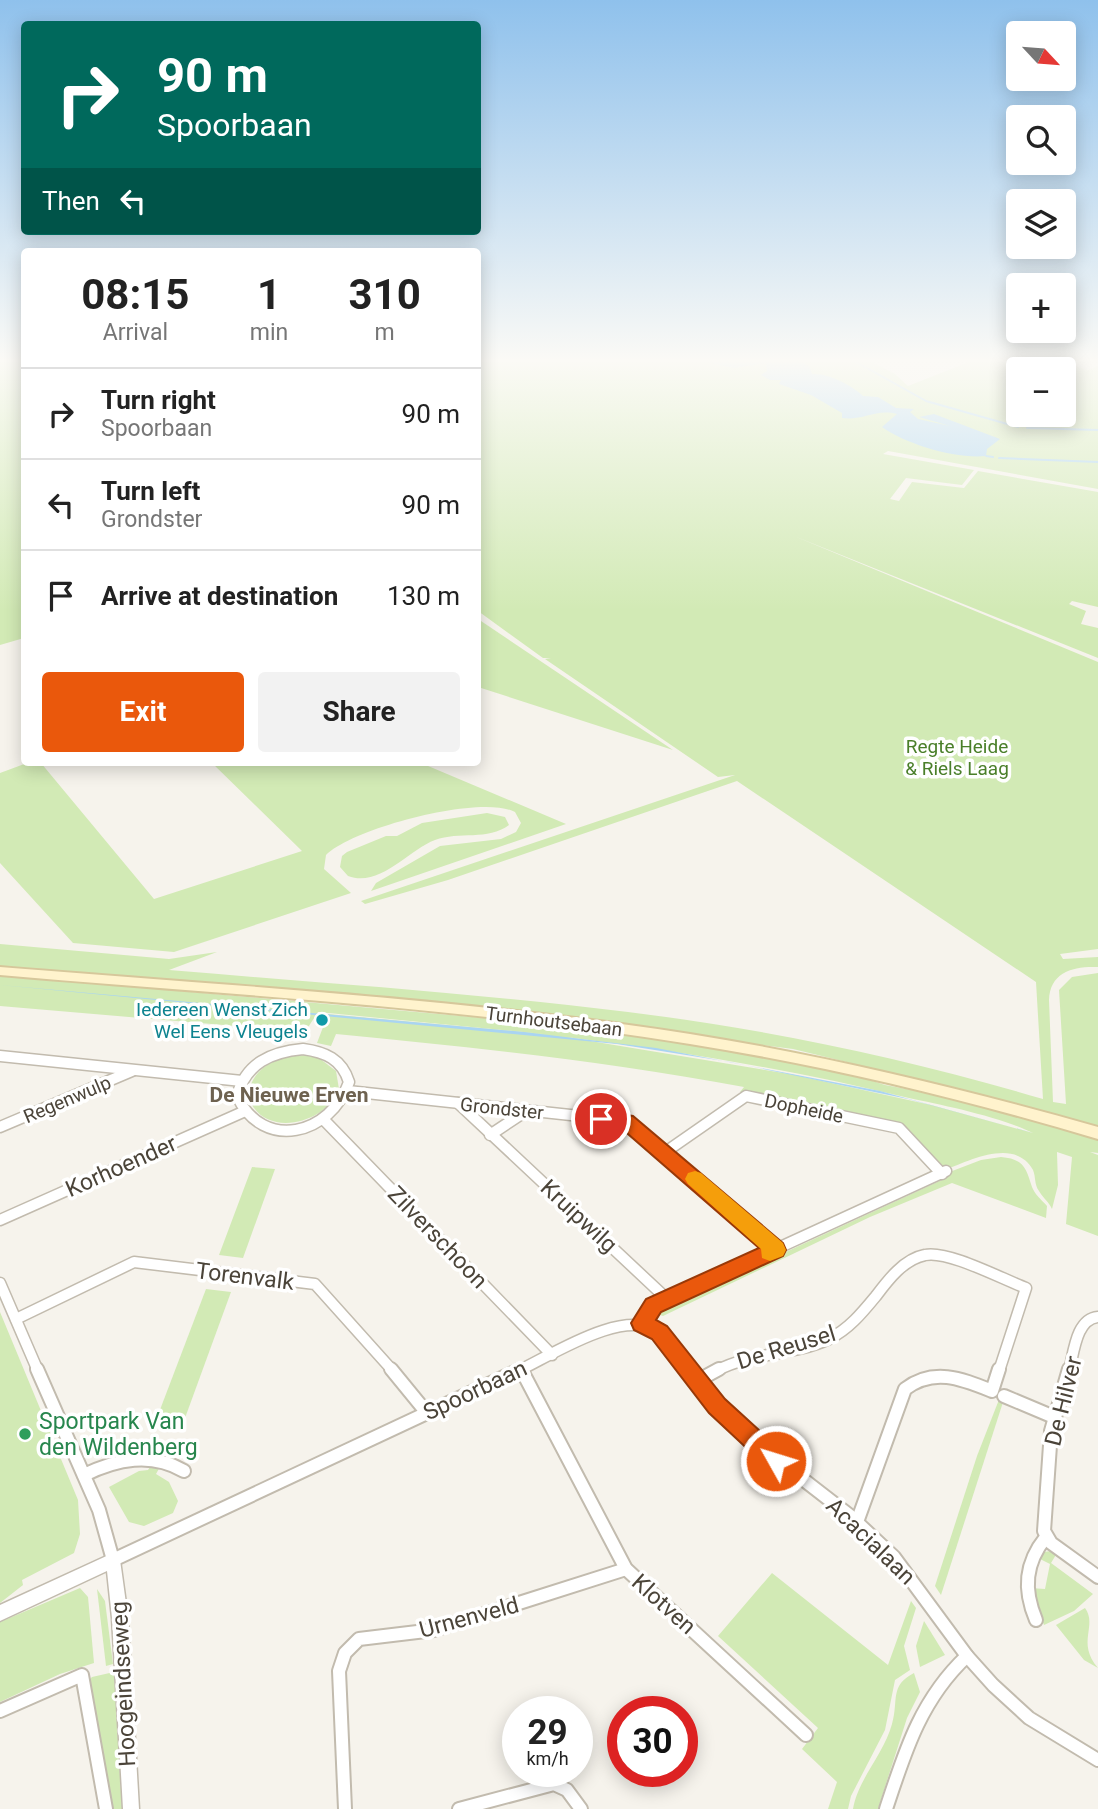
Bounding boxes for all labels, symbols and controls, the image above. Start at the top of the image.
north arrow [1006,21,1076,91]
map controls [1006,21,1076,427]
text: 90 m [157,47,268,104]
icon: right [42,49,133,140]
button: search [1006,105,1076,175]
text: Spoorbaan [157,106,312,144]
icon: left [114,182,152,220]
text: Then [42,186,100,216]
button: layers [1006,189,1076,259]
text: 08:15 [81,270,189,319]
text: 1 [257,270,281,319]
text: 310 [348,270,421,319]
button: + [1006,273,1076,343]
text: Arrival [103,319,168,346]
text: min [250,319,288,346]
text: m [375,319,395,346]
button: − [1006,357,1076,427]
text: Turn right [101,385,216,415]
icon: right [42,395,80,433]
text: 90 m [402,399,460,429]
text: Spoorbaan [101,415,212,442]
text: Turn left [101,476,200,506]
icon: left [42,486,80,524]
text: 90 m [402,490,460,520]
text: Grondster [101,506,202,533]
icon: arrive [42,577,80,615]
text: Arrive at destination [101,581,338,611]
text: 130 m [387,581,460,611]
button: Exit [42,672,244,752]
button: Share [258,672,460,752]
park label: Regte Heide & Riels Laag [905,735,1009,780]
place label: Iedereen Wenst Zich Wel Eens Vleugels [136,998,308,1043]
street label: Turnhoutsebaan [484,1002,624,1041]
marker: Iedereen Wenst Zich Wel Eens Vleugels [314,1012,330,1028]
street label: Regenwulp [20,1071,115,1128]
district label: De Nieuwe Erven [210,1083,368,1107]
pin [571,1089,631,1149]
street label: Dopheide [762,1089,845,1128]
street label: Grondster [459,1093,545,1124]
icon: arrive [582,1100,620,1138]
street label: Korhoender [61,1130,181,1203]
street label: Kruipwilg [535,1174,623,1259]
street label: Zilverschoon [382,1181,493,1294]
street label: Torenvalk [194,1257,296,1296]
street label: De Reusel [734,1320,839,1375]
street label: De Hilver [1039,1353,1088,1449]
street label: Spoorbaan [419,1355,531,1426]
place label: Sportpark Van den Wildenberg [39,1408,198,1461]
position arrow [739,1424,813,1498]
marker: Sportpark Van den Wildenberg [17,1426,33,1442]
street label: Acacialaan [821,1492,921,1590]
street label: Klotven [626,1569,701,1640]
street label: Urnenveld [416,1591,522,1644]
street label: Hoogeindseweg [106,1601,141,1767]
speed limit sign: 30 [607,1696,698,1787]
text: 29 [527,1712,568,1753]
text: km/h [526,1748,569,1769]

